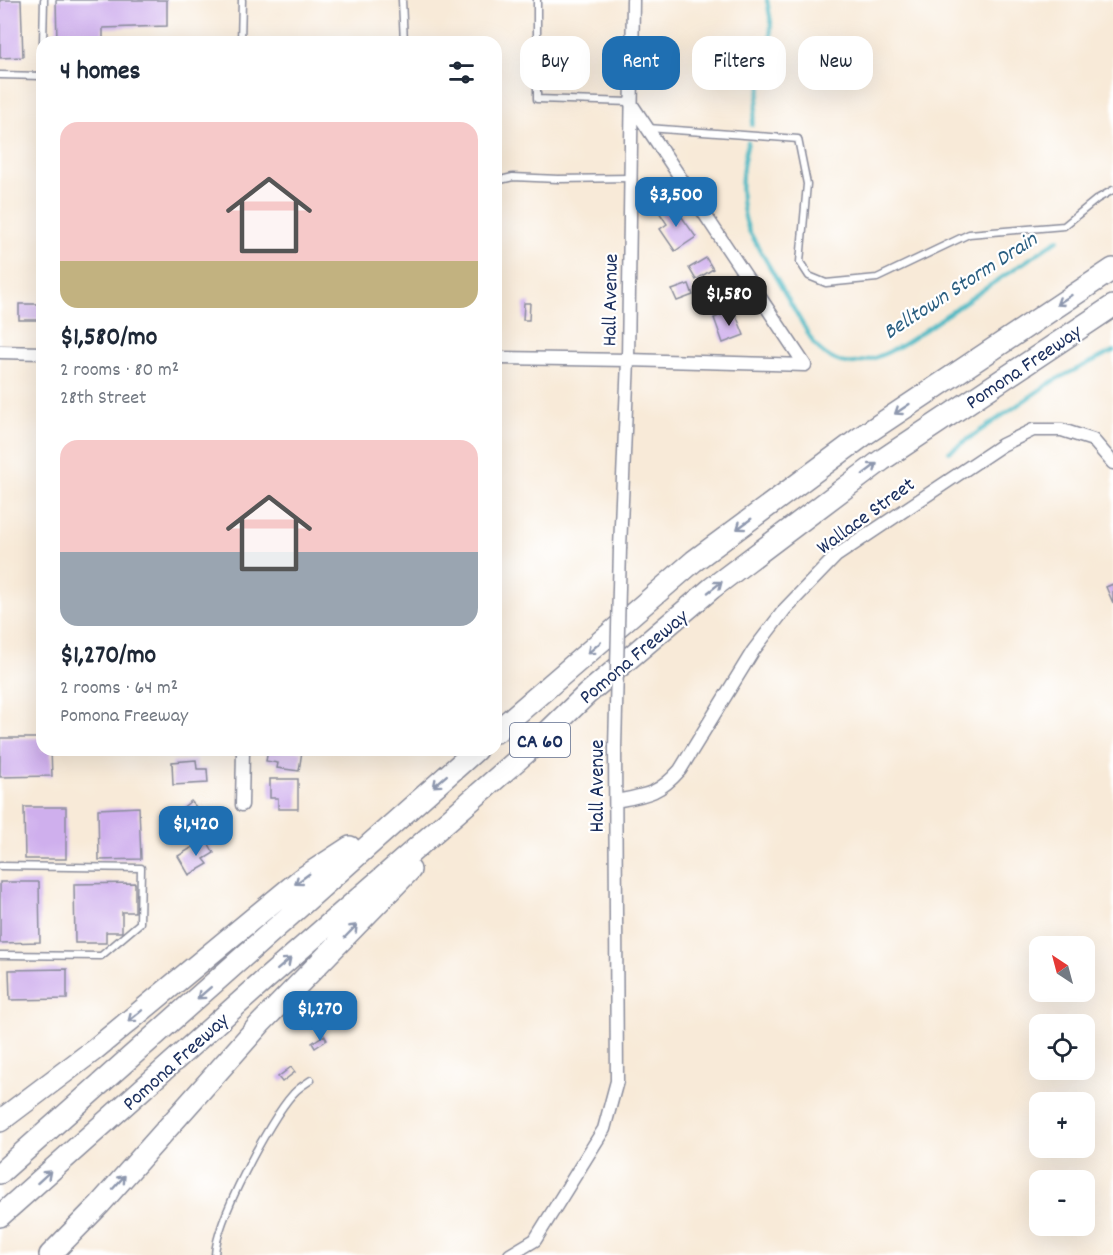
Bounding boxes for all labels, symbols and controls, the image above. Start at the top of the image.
chip: Buy [520,36,590,90]
chip: Rent [602,36,680,90]
chip: Filters [692,36,786,90]
chip: New [798,36,873,90]
text: 4 homes [60,54,140,91]
icon: filters [445,56,478,89]
icon: home [215,161,323,269]
pin: $3,500 [627,177,725,228]
text: $3,500 [649,182,703,210]
water label: Belltown Storm Drain [878,225,1045,348]
street label: Hall Avenue [596,253,628,347]
pin: $1,580 [680,276,778,327]
text: $1,580 [706,281,752,309]
one-way arrow [1056,295,1073,307]
street label: Pomona Freeway [961,318,1089,419]
text: $1,580/mo [60,320,157,357]
text: 2 rooms · 80 m² [60,357,179,385]
text: 28th Street [60,385,146,413]
one-way arrow [894,403,911,415]
one-way arrow [862,463,878,475]
street label: Wallace Street [811,471,922,563]
icon: home [215,479,323,587]
one-way arrow [737,517,753,530]
one-way arrow [707,581,723,594]
street label: Pomona Freeway [574,603,696,713]
text: $1,270/mo [60,638,156,675]
one-way arrow [587,641,602,655]
text: 2 rooms · 64 m² [60,675,178,703]
text: Pomona Freeway [60,703,188,731]
road number: CA 60 [510,723,570,757]
street label: Hall Avenue [584,740,614,832]
one-way arrow [432,775,448,788]
pin: $1,420 [147,806,245,857]
text: $1,420 [173,811,219,839]
one-way arrow [295,873,311,885]
one-way arrow [344,923,358,938]
north arrow [1029,936,1095,1002]
map controls [1029,936,1095,1236]
one-way arrow [276,957,291,971]
one-way arrow [197,986,212,1000]
pin: $1,270 [271,991,369,1042]
text: $1,270 [297,996,343,1024]
street label: Pomona Freeway [117,1007,237,1119]
one-way arrow [128,1009,143,1023]
button: locate [1029,1014,1095,1080]
button: + [1029,1092,1095,1158]
one-way arrow [36,1170,51,1184]
button: − [1029,1170,1095,1236]
one-way arrow [112,1175,126,1190]

